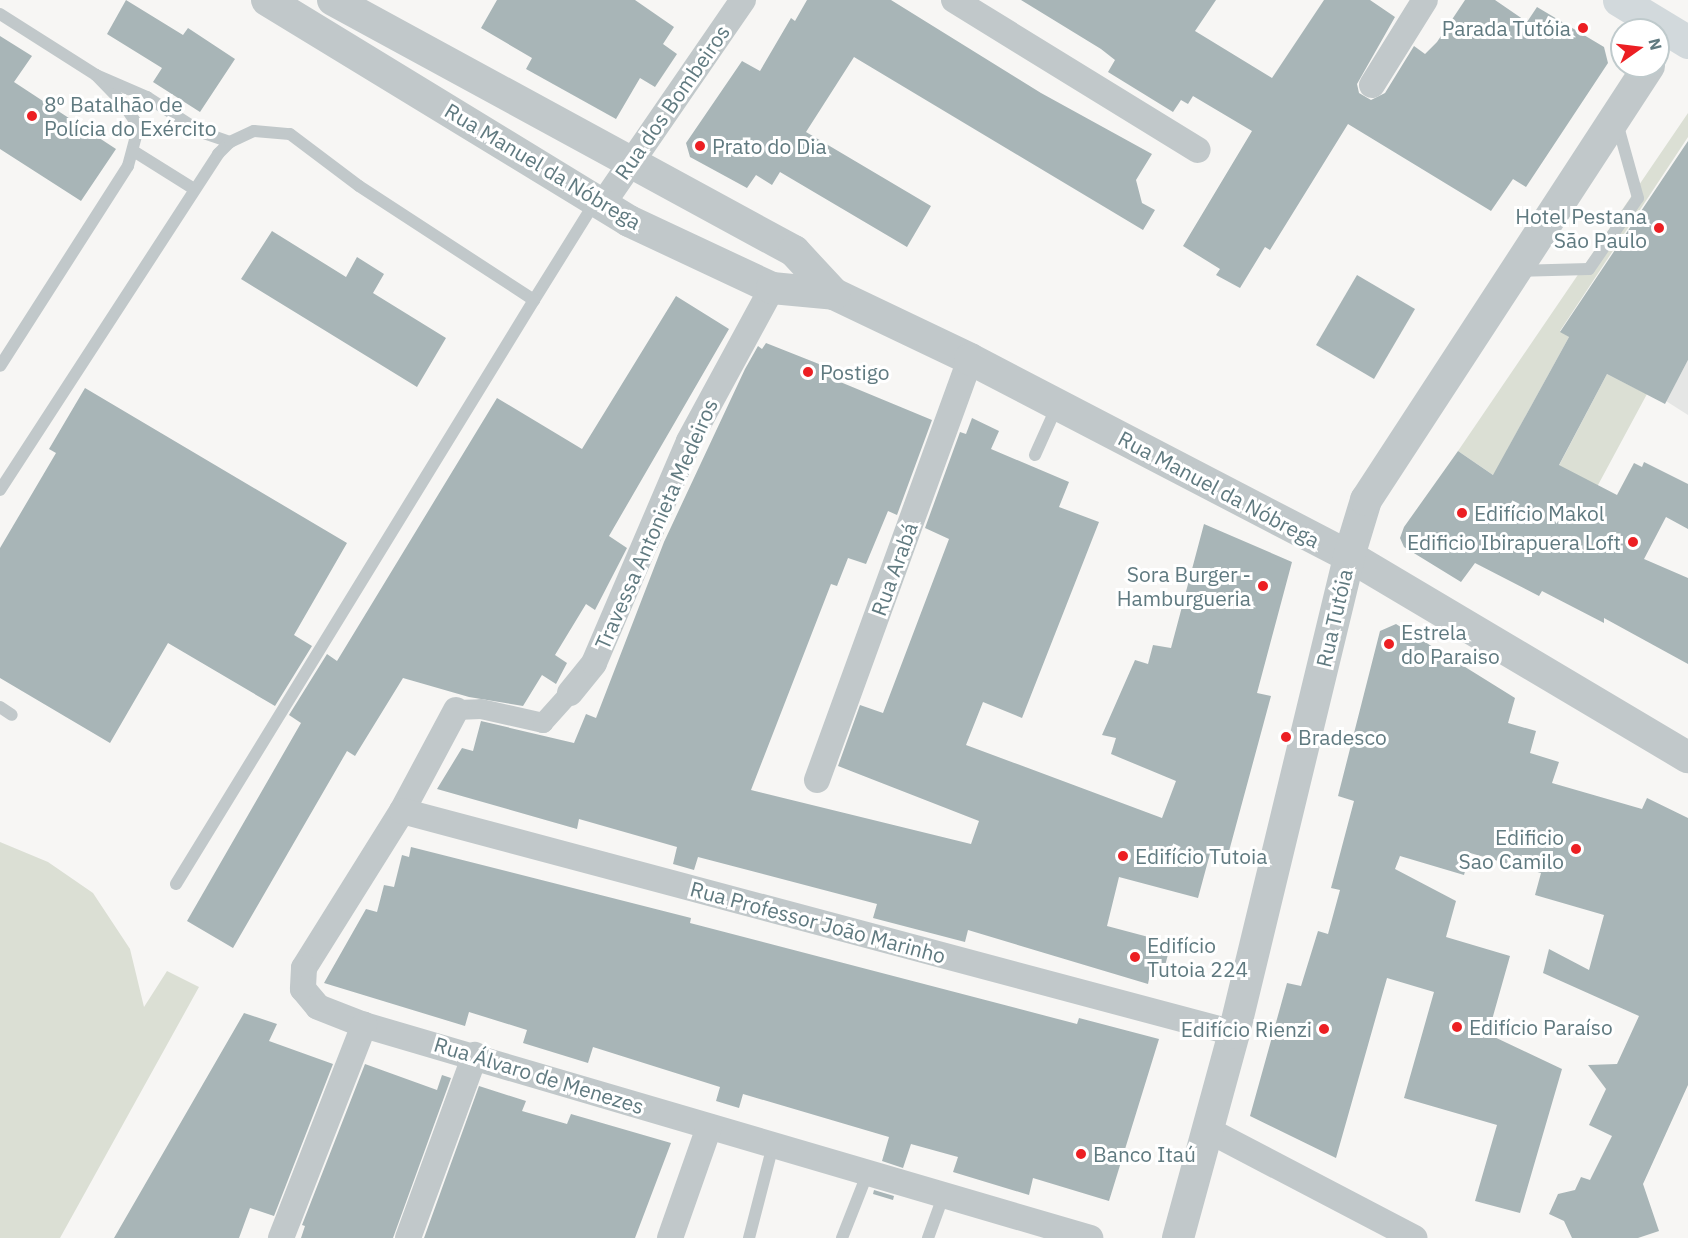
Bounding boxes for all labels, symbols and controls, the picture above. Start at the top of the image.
place label: Parada Tutóia [1442,15,1571,41]
north arrow [1610,18,1670,78]
street label: Rua dos Bombeiros [609,20,735,184]
marker: Parada Tutóia [1576,21,1590,35]
text: N [1644,36,1667,52]
place label: 8º Batalhão de Polícia do Exército [44,91,217,141]
street label: Rua Manuel da Nóbrega [440,97,646,235]
marker: 8º Batalhão de Polícia do Exército [25,109,39,123]
place label: Prato do Dia [712,133,827,159]
marker: Prato do Dia [693,139,707,153]
place label: Hotel Pestana São Paulo [1515,203,1647,253]
marker: Hotel Pestana São Paulo [1652,221,1666,235]
place label: Postigo [820,359,889,385]
marker: Postigo [801,365,815,379]
street label: Travessa Antonieta Medeiros [589,395,723,653]
street label: Rua Manuel da Nóbrega [1114,425,1324,553]
place label: Edifício Makol [1474,500,1604,526]
marker: Edifício Makol [1455,506,1469,520]
street label: Rua Arabá [866,519,922,619]
place label: Edificio Ibirapuera Loft [1407,529,1621,555]
marker: Edificio Ibirapuera Loft [1626,535,1640,549]
place label: Sora Burger - Hamburgueria [1117,561,1251,611]
street label: Rua Tutóia [1310,566,1358,670]
marker: Sora Burger - Hamburgueria [1256,579,1270,593]
place label: Estrela do Paraiso [1401,619,1500,669]
marker: Estrela do Paraiso [1382,637,1396,651]
place label: Bradesco [1298,724,1387,750]
marker: Bradesco [1279,730,1293,744]
place label: Edificio Sao Camilo [1459,824,1564,874]
marker: Edificio Sao Camilo [1569,842,1583,856]
place label: Edifício Tutoia [1135,843,1267,869]
marker: Edifício Tutoia [1116,849,1130,863]
street label: Rua Professor João Marinho [687,876,949,968]
place label: Edifício Tutoia 224 [1147,932,1248,982]
marker: Edifício Tutoia 224 [1128,950,1142,964]
place label: Edifício Paraíso [1469,1014,1613,1040]
place label: Edifício Rienzi [1181,1016,1312,1042]
marker: Edifício Paraíso [1450,1020,1464,1034]
marker: Edifício Rienzi [1317,1022,1331,1036]
street label: Rua Álvaro de Menezes [431,1031,647,1119]
place label: Banco Itaú [1093,1141,1196,1167]
marker: Banco Itaú [1074,1147,1088,1161]

